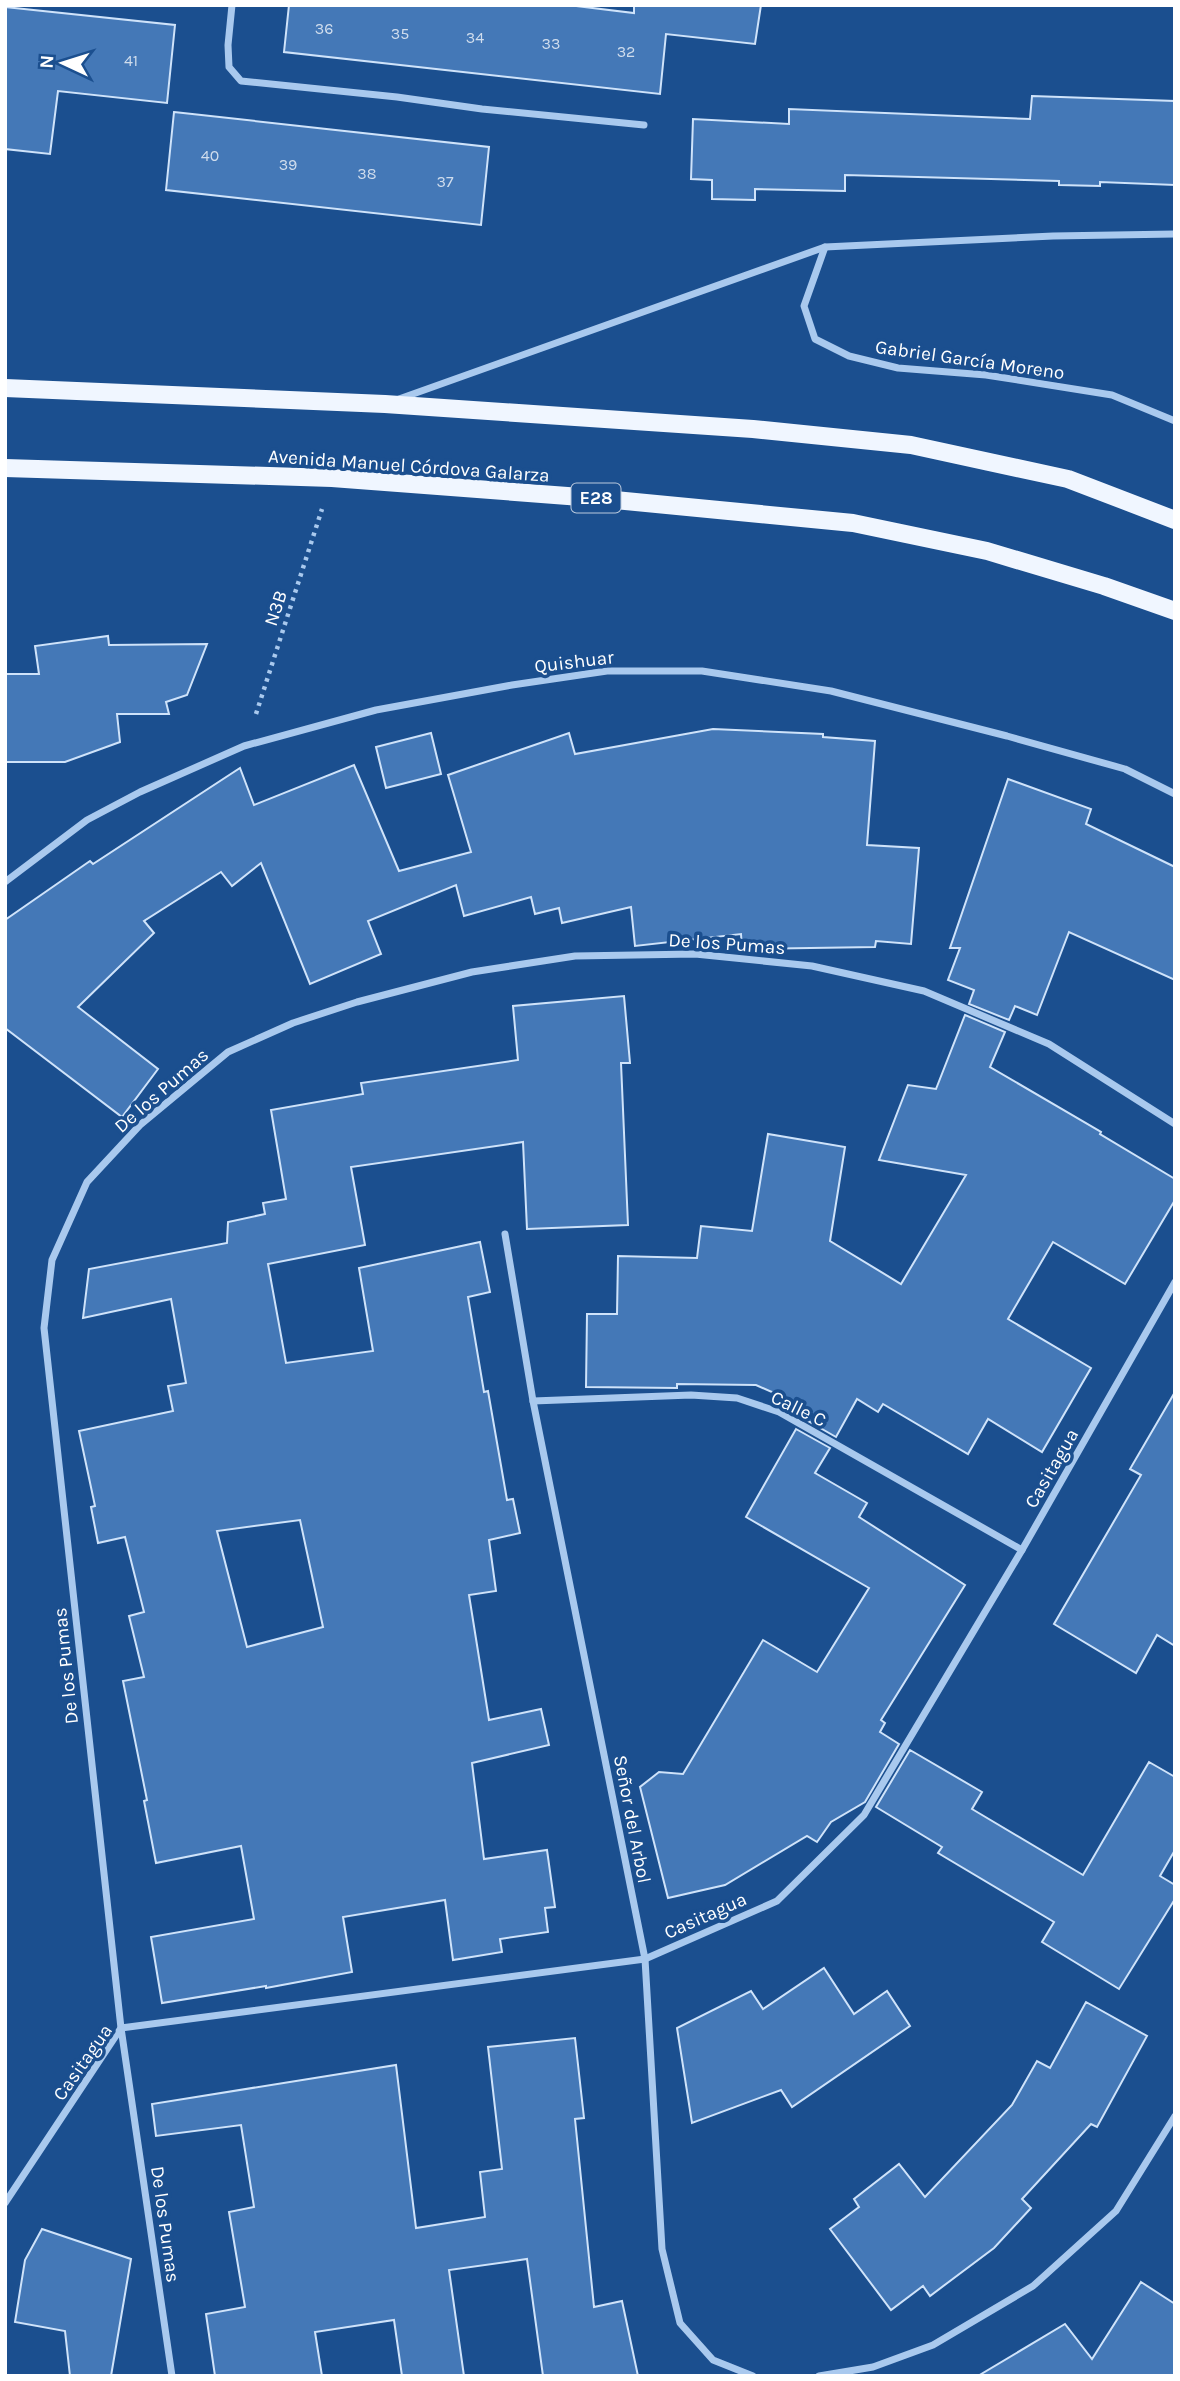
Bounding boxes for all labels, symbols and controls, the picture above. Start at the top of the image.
house number: 36 [315,19,333,38]
house number: 35 [391,24,409,43]
north arrow [28,28,98,98]
house number: 34 [466,28,484,47]
house number: 33 [542,34,560,53]
house number: 32 [617,42,635,61]
house number: 41 [124,51,138,70]
text: N [36,54,58,69]
house number: 40 [201,146,219,165]
house number: 39 [279,155,297,174]
house number: 38 [357,164,377,183]
house number: 37 [437,172,454,191]
street label: Gabriel García Moreno [874,336,1066,384]
street label: Avenida Manuel Córdova Galarza [267,445,550,487]
road number: E28 [572,484,620,512]
street label: N3B [260,588,292,629]
street label: Quishuar [533,646,615,678]
street label: De los Pumas [668,929,786,959]
street label: De los Pumas [110,1044,213,1138]
street label: Calle C [767,1386,830,1432]
street label: Casitagua [1020,1425,1083,1512]
street label: De los Pumas [49,1606,83,1725]
street label: Señor del Arbol [609,1753,655,1885]
street label: Casitagua [661,1888,750,1944]
street label: Casitagua [49,2020,117,2105]
street label: De los Pumas [146,2165,184,2284]

